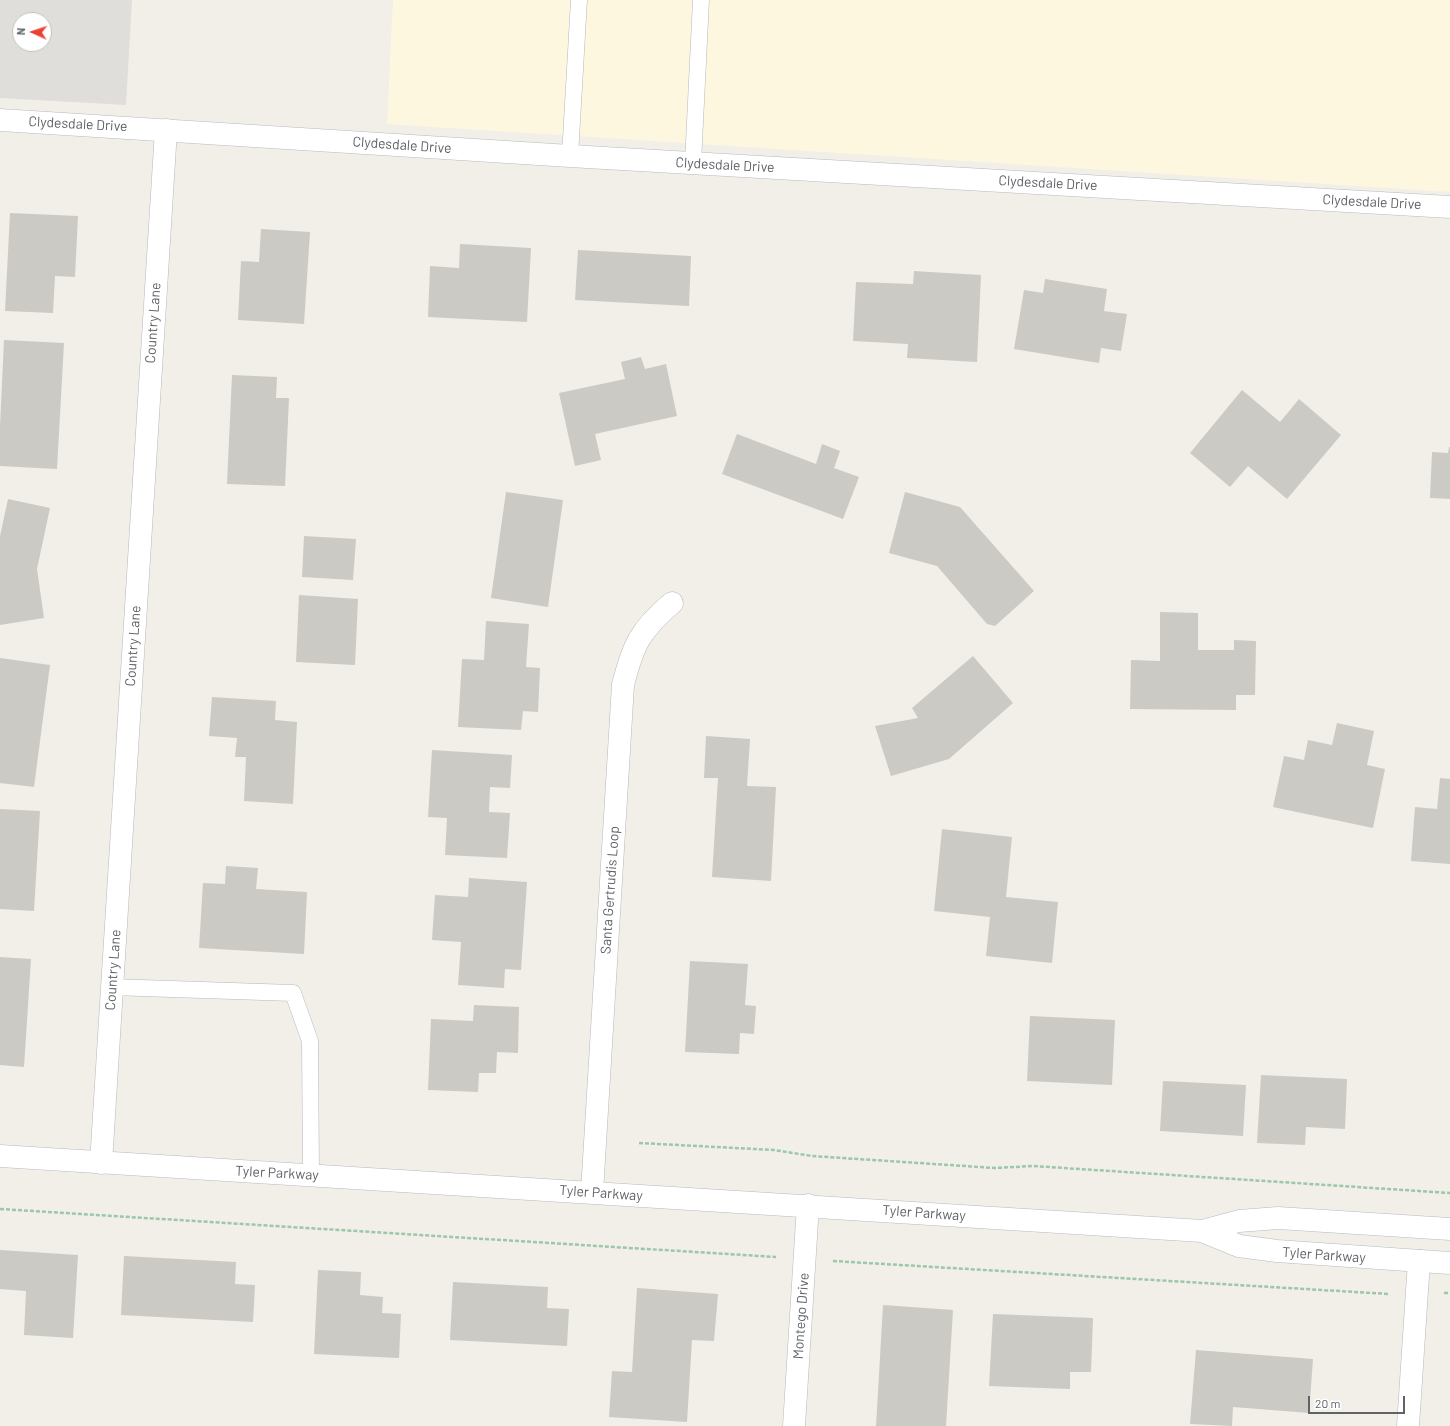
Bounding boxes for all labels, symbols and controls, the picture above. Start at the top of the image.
north arrow [12,12,52,52]
text: N [14,27,27,35]
street label: Clydesdale Drive [28,113,128,135]
street label: Clydesdale Drive [352,133,452,157]
street label: Clydesdale Drive [675,154,775,176]
street label: Clydesdale Drive [998,172,1098,194]
street label: Clydesdale Drive [1322,191,1422,213]
street label: Country Lane [142,282,164,364]
street label: Country Lane [122,605,144,687]
street label: Santa Gertrudis Loop [597,825,623,955]
street label: Country Lane [102,929,124,1011]
street label: Tyler Parkway [235,1162,319,1184]
street label: Tyler Parkway [559,1182,643,1204]
street label: Tyler Parkway [882,1202,966,1224]
street label: Tyler Parkway [1282,1244,1366,1266]
street label: Montego Drive [790,1272,812,1360]
scale bar [1310,1388,1407,1414]
text: 20 m [1315,1396,1341,1410]

